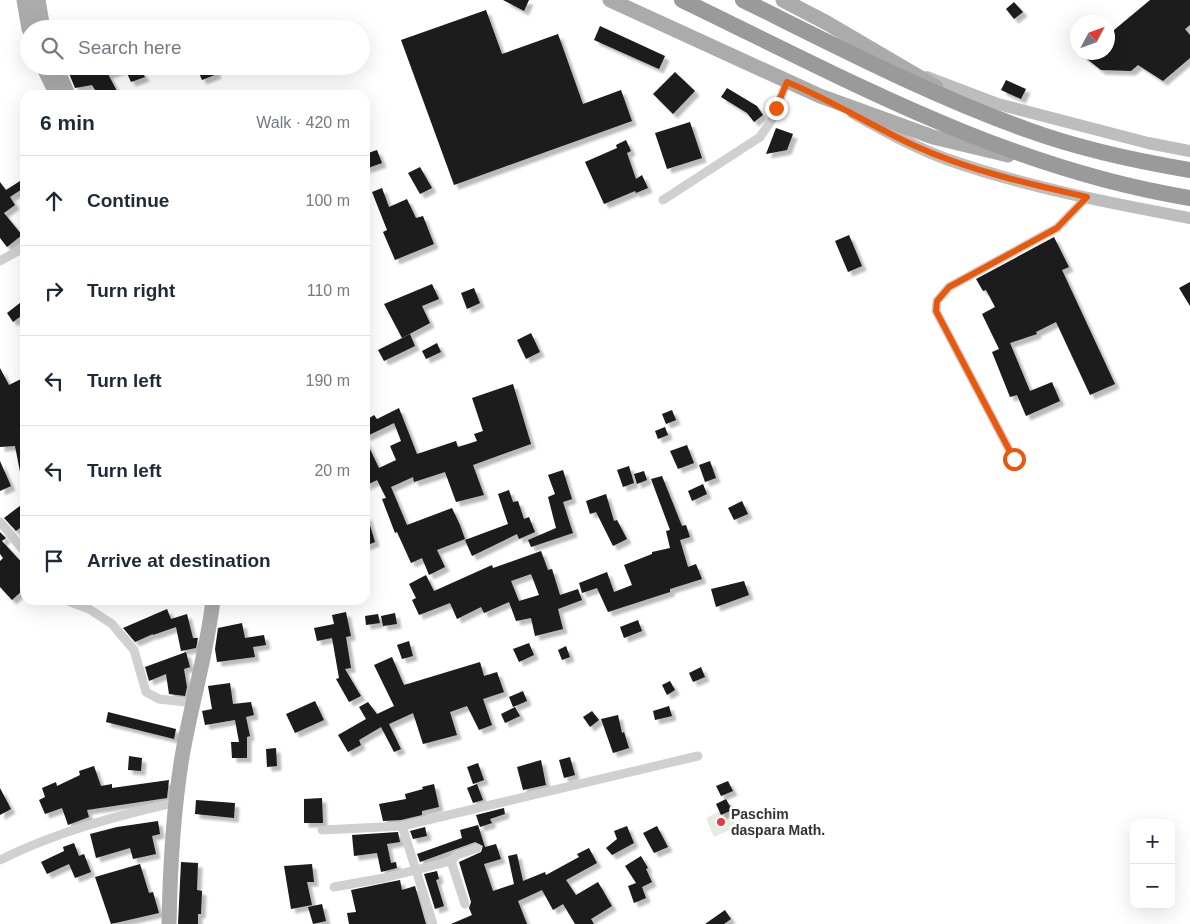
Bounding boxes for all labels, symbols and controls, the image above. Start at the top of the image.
north arrow [1070,15,1115,60]
search box [20,20,370,75]
icon: search [38,34,66,62]
text: Search here [78,37,182,58]
route end [765,97,788,120]
text: 6 min [40,111,95,134]
text: Walk · 420 m [256,114,350,131]
icon: ahead [40,187,68,215]
text: Continue [87,190,169,211]
text: 100 m [306,192,350,209]
icon: right [40,277,68,305]
text: Turn right [87,280,175,301]
text: 110 m [307,282,350,299]
icon: left [40,367,68,395]
text: Turn left [87,370,162,391]
text: 190 m [306,372,350,389]
route start [1003,448,1026,471]
icon: left [40,457,68,485]
text: Turn left [87,460,162,481]
text: 20 m [314,462,350,479]
icon: arrive [40,547,68,575]
text: Arrive at destination [87,550,271,571]
place label: Paschim daspara Math. [731,806,825,838]
marker: Paschim daspara Math. [715,816,727,828]
map controls [1130,819,1175,909]
button: + [1130,819,1175,864]
button: − [1130,864,1175,909]

